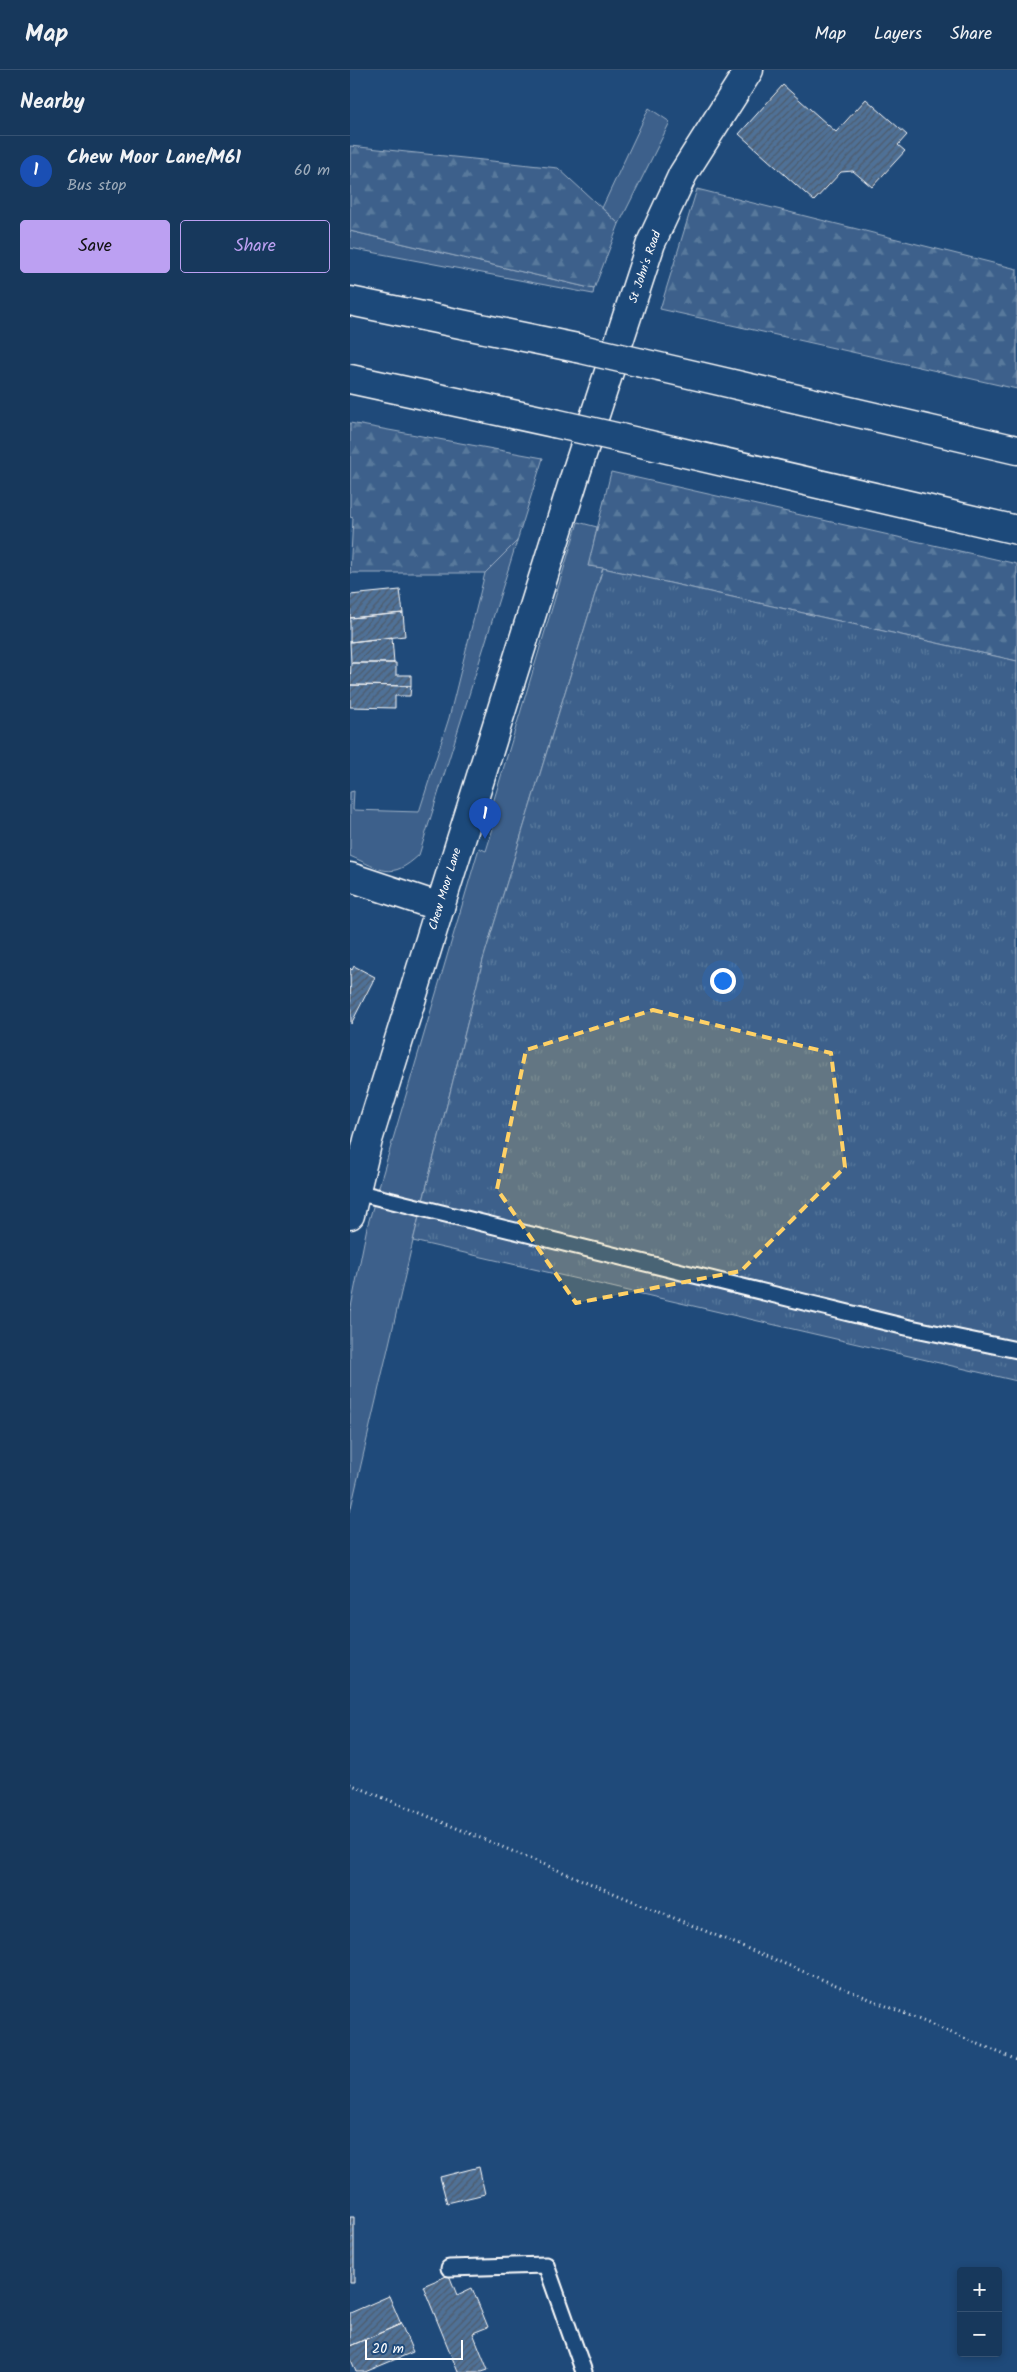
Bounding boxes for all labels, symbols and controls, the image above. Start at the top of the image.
text: Map [25,15,68,54]
text: Map [815,20,846,49]
text: Layers [874,20,922,49]
text: Share [950,20,992,49]
text: Nearby [20,86,85,119]
text: Chew Moor Lane/M61 [67,143,241,173]
text: 1 [34,158,38,183]
text: 60 m [294,158,330,183]
text: Bus stop [67,173,126,198]
button: Save [20,220,170,273]
button: Share [180,220,330,273]
street label: St John's Road [624,227,667,306]
pin: 1 [469,798,501,839]
street label: Chew Moor Lane [423,845,467,932]
your location [710,968,736,994]
map controls [957,2267,1002,2357]
button: + [957,2267,1002,2312]
button: − [957,2312,1002,2357]
scale bar [365,2337,462,2360]
text: 20 m [372,2338,404,2360]

